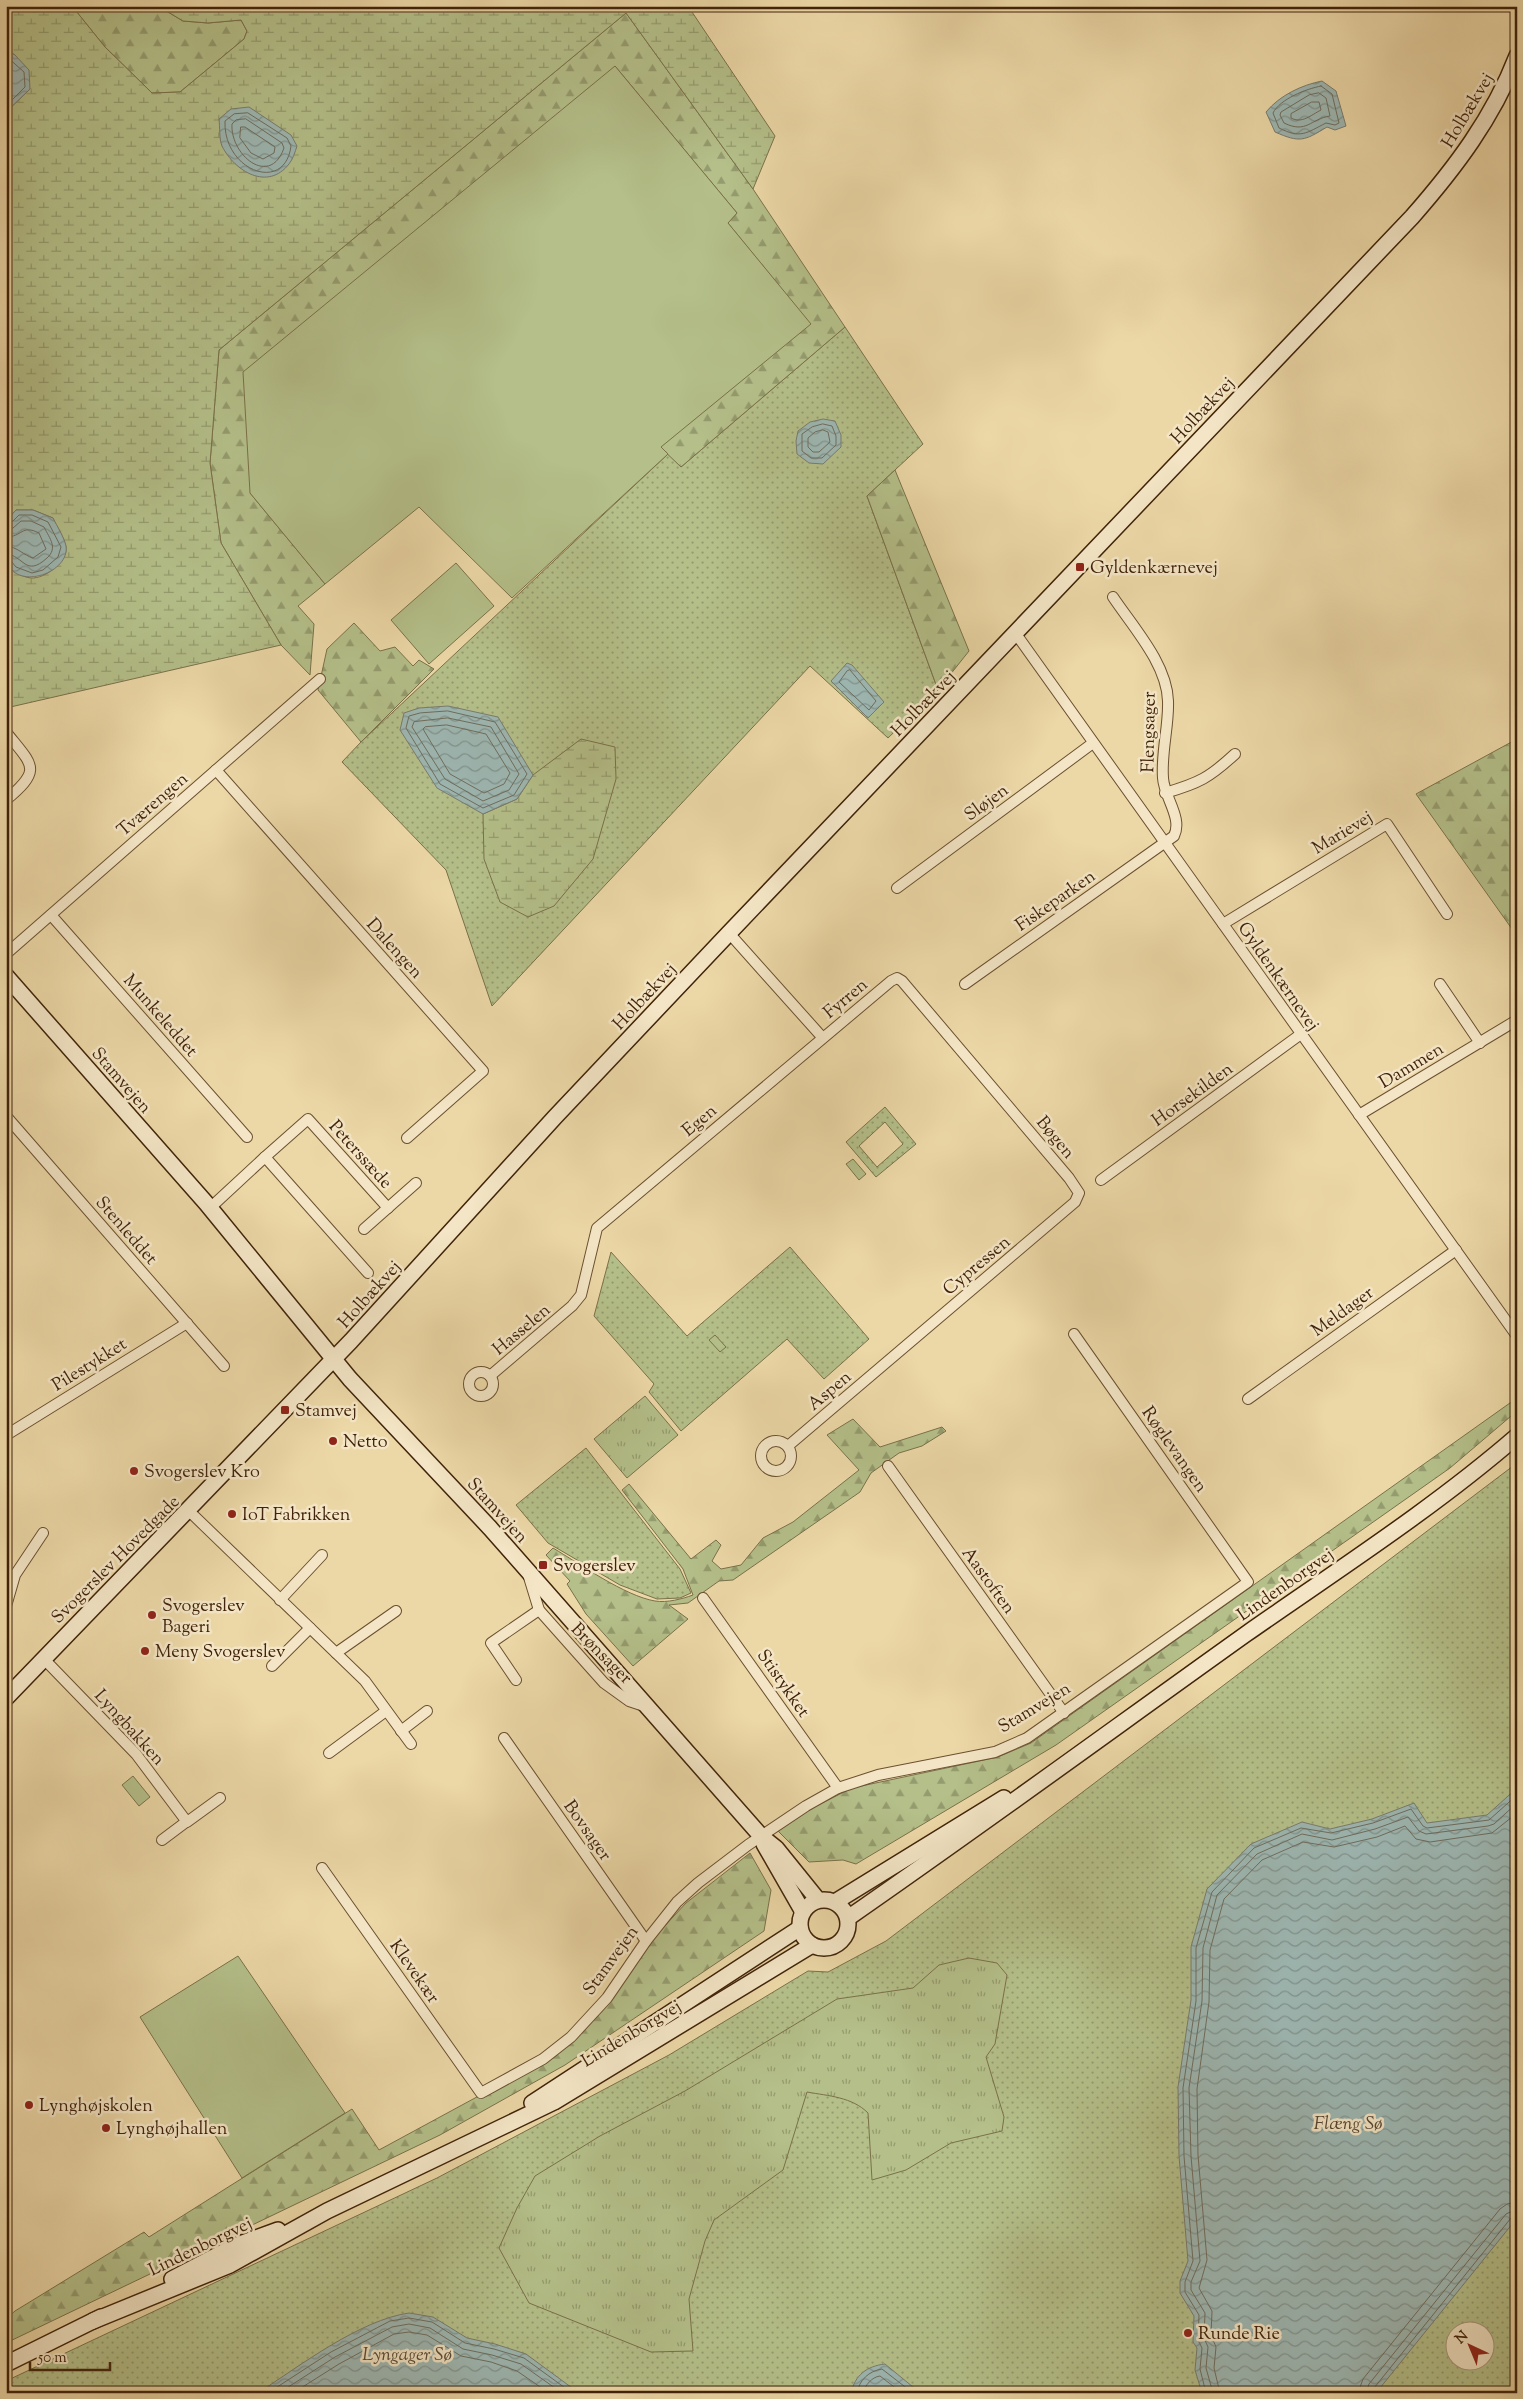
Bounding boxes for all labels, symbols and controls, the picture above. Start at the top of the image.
street label: Holbækvej [1436,69,1501,154]
street label: Holbækvej [1165,372,1241,451]
place label: Gyldenkærnevej [1090,556,1218,582]
marker: Gyldenkærnevej [1074,561,1086,573]
street label: Holbækvej [886,665,963,743]
street label: Flengsager [1136,691,1164,773]
street label: Tværengen [112,767,195,844]
street label: Sløjen [960,778,1015,829]
street label: Marievej [1308,805,1378,862]
street label: Fiskeparken [1011,864,1102,939]
street label: Dalengen [359,913,428,986]
street label: Gyldenkærnevej [1230,917,1325,1037]
street label: Holbækvej [607,958,683,1037]
street label: Munkeleddet [116,969,203,1064]
street label: Fyrren [818,973,875,1026]
street label: Dammen [1375,1037,1450,1096]
street label: Stamvejen [84,1042,157,1121]
street label: Horsekilden [1147,1057,1240,1134]
street label: Egen [677,1099,724,1144]
street label: Bøgen [1029,1111,1080,1166]
street label: Peterssæde [322,1115,397,1195]
street label: Stenleddet [88,1191,163,1271]
street label: Cypressen [938,1230,1017,1303]
street label: Holbækvej [333,1256,408,1335]
street label: Meldager [1307,1281,1380,1344]
street label: Hasselen [488,1298,557,1363]
street label: Pilestykket [48,1332,133,1399]
street label: Aspen [803,1365,858,1418]
place label: Stamvej [295,1399,357,1425]
street label: Røglevangen [1134,1402,1213,1499]
marker: Stamvej [279,1404,291,1416]
place label: Netto [343,1430,388,1456]
marker: Netto [327,1435,339,1447]
place label: Svogerslev Kro [144,1460,260,1486]
marker: Svogerslev Kro [128,1465,140,1477]
street label: Stamvejen [460,1473,533,1550]
street label: Svogerslev Hovedgade [46,1490,187,1631]
place label: IoT Fabrikken [242,1503,351,1529]
marker: IoT Fabrikken [226,1508,238,1520]
street label: Aastoften [954,1542,1021,1620]
street label: Lindenborgvej [1233,1543,1340,1629]
place label: Svogerslev [553,1554,636,1580]
marker: Svogerslev [537,1559,549,1571]
place label: Svogerslev Bageri [162,1594,245,1641]
marker: Svogerslev Bageri [146,1609,158,1621]
street label: Brønsager [564,1618,637,1691]
place label: Meny Svogerslev [155,1640,286,1666]
marker: Meny Svogerslev [139,1645,151,1657]
street label: Stistykket [749,1645,815,1723]
street label: Stamvejen [994,1677,1077,1741]
street label: Lyngbakken [87,1684,170,1773]
street label: Bovsager [556,1795,617,1867]
street label: Stamvejen [577,1921,646,2001]
street label: Klevekær [382,1935,445,2010]
street label: Lindenborgvej [577,1995,687,2075]
place label: Lynghøjskolen [39,2094,153,2120]
marker: Lynghøjskolen [23,2099,35,2111]
water label: Flæng Sø [1313,2111,1383,2138]
place label: Lynghøjhallen [116,2117,228,2143]
marker: Lynghøjhallen [100,2122,112,2134]
street label: Lindenborgvej [145,2211,257,2284]
place label: Runde Rie [1198,2322,1280,2348]
north arrow [1446,2322,1496,2372]
marker: Runde Rie [1182,2327,1194,2339]
text: N [1451,2327,1473,2349]
scale bar [30,2339,110,2371]
water label: Lyngager Sø [362,2342,452,2369]
text: 50 m [37,2348,67,2369]

